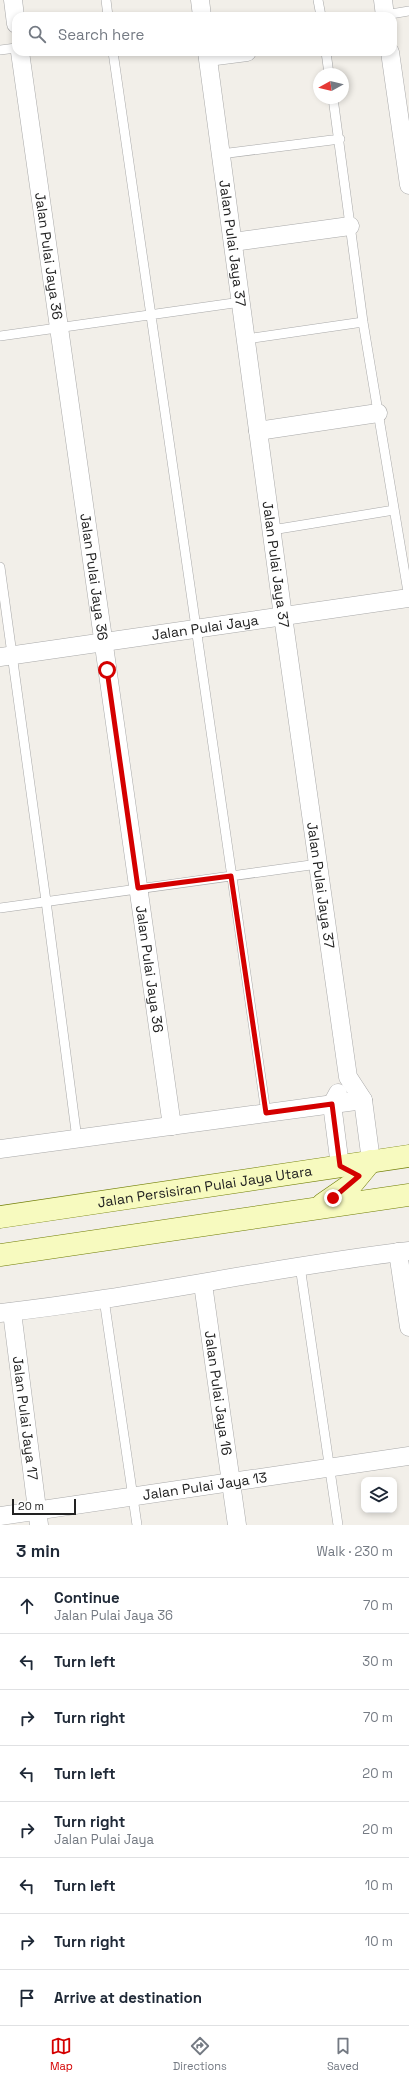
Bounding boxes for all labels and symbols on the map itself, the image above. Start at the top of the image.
north arrow [313,68,349,104]
street label: Jalan Pulai Jaya 37 [215,179,250,308]
street label: Jalan Pulai Jaya 36 [31,191,67,321]
street label: Jalan Pulai Jaya 37 [259,500,294,629]
street label: Jalan Pulai Jaya 36 [76,512,112,642]
street label: Jalan Pulai Jaya [150,611,259,644]
route start [98,661,116,679]
street label: Jalan Pulai Jaya 37 [303,821,339,950]
street label: Jalan Pulai Jaya 36 [132,904,168,1034]
street label: Jalan Persisiran Pulai Jaya Utara [96,1162,313,1211]
route end [324,1189,342,1207]
street label: Jalan Pulai Jaya 16 [201,1329,236,1456]
street label: Jalan Pulai Jaya 17 [9,1355,42,1481]
street label: Jalan Pulai Jaya 13 [141,1468,268,1504]
scale bar [12,1497,76,1516]

